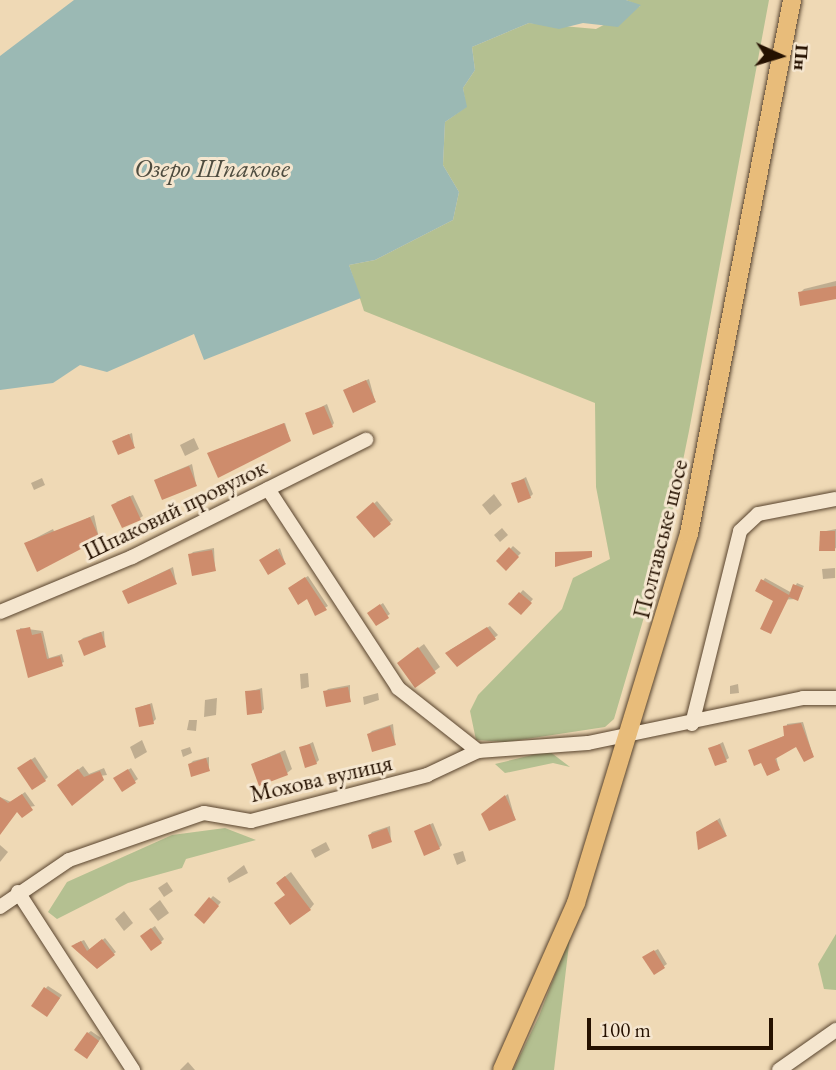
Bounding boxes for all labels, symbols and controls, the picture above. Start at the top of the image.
north arrow [745,21,815,91]
text: Пн [788,44,815,71]
water label: Озеро Шпакове [134,153,290,185]
street label: Шпаковий провулок [78,452,272,566]
street label: Полтавське шосе [626,456,694,622]
street label: Мохова вулиця [247,748,395,808]
scale bar [591,1004,776,1048]
text: 100 m [600,1016,651,1043]

